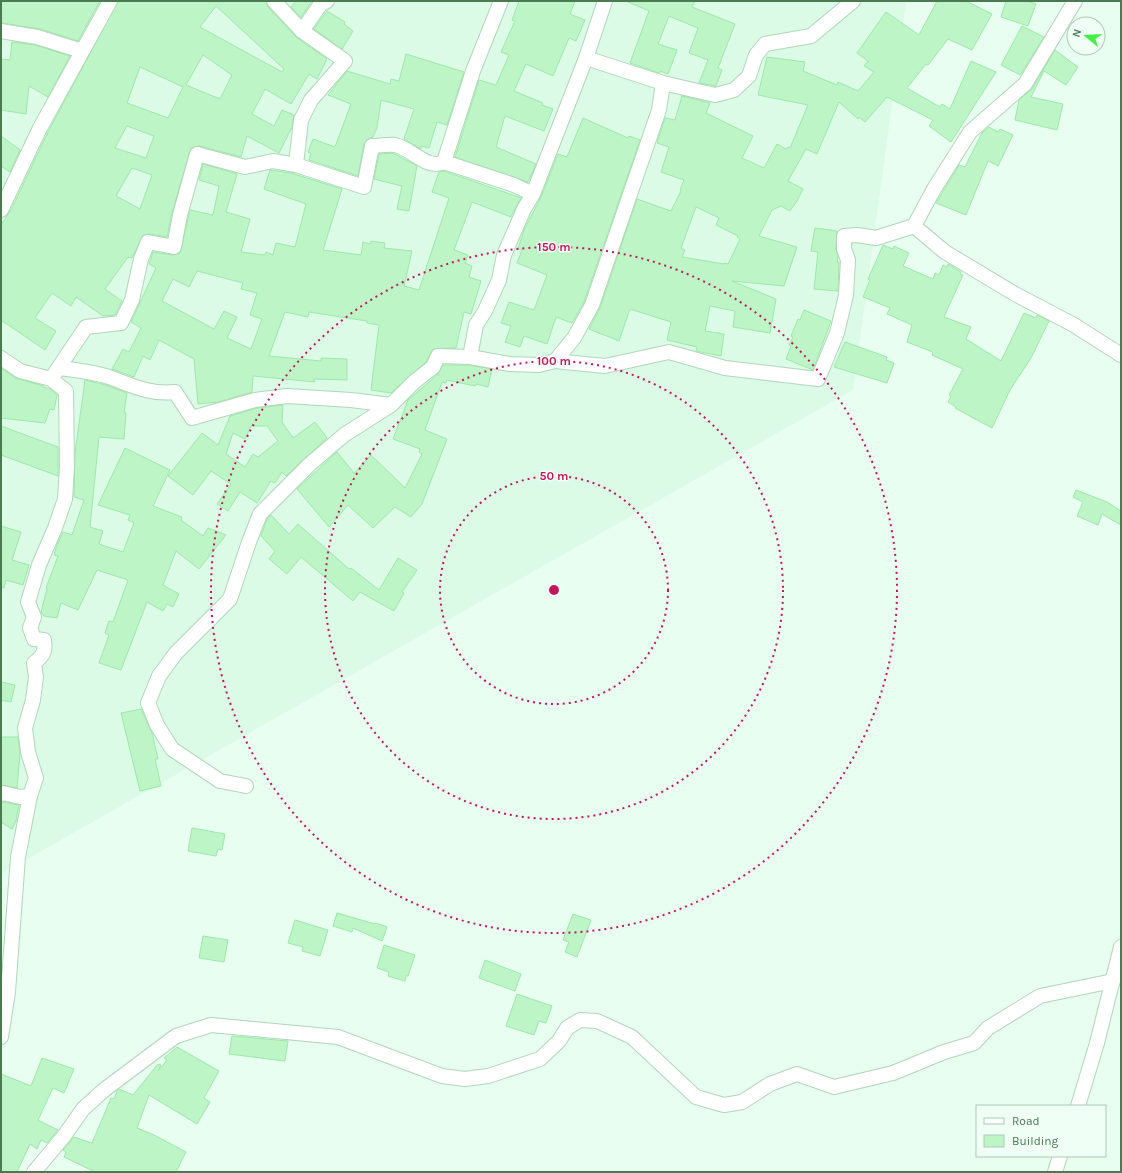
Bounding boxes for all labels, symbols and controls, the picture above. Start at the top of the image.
north arrow [1066,16,1106,56]
text: N [1070,27,1084,39]
text: 150 m [537,240,571,254]
text: 100 m [537,354,571,368]
text: 50 m [540,469,569,483]
centre of rings [547,583,561,597]
legend [976,1105,1106,1157]
text: Road [1012,1114,1040,1128]
text: Building [1012,1134,1059,1148]

